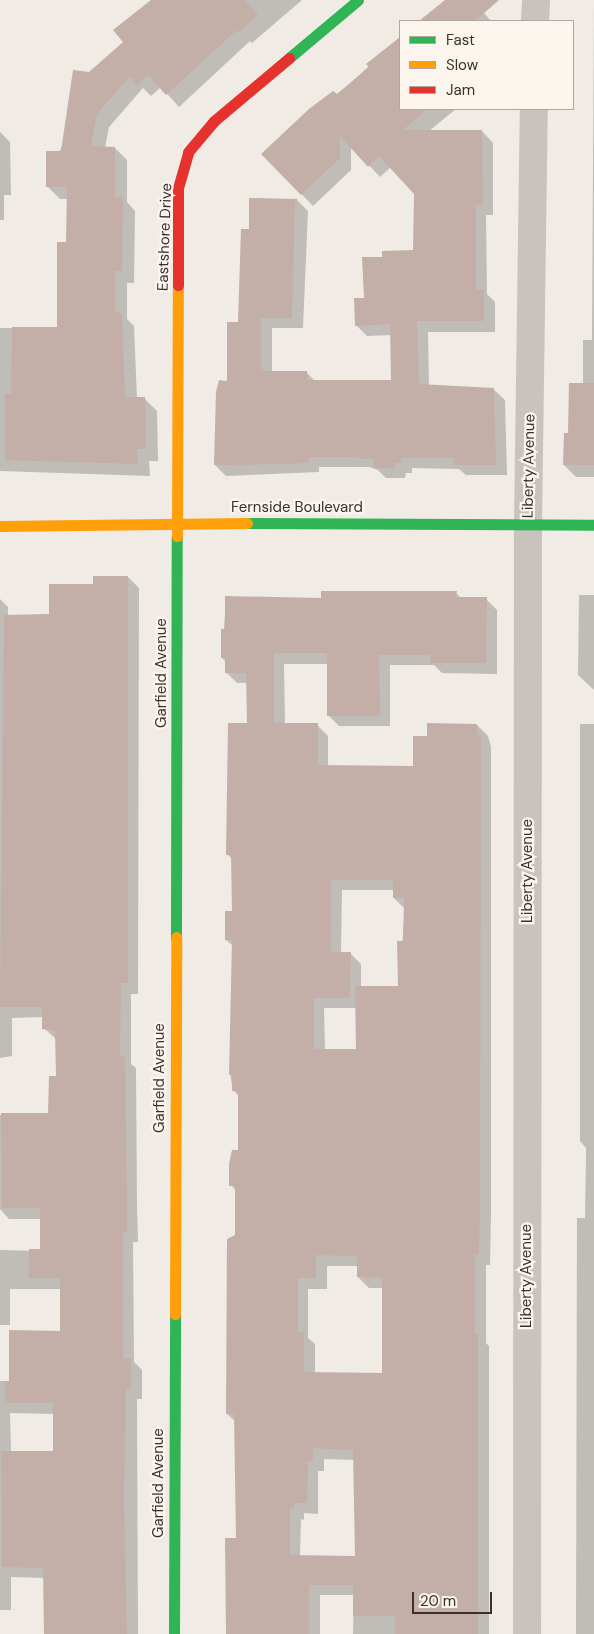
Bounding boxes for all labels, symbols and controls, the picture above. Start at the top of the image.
legend [399,20,574,110]
text: Fast [446,30,475,50]
text: Slow [446,55,478,75]
text: Jam [446,80,475,100]
street label: Eastshore Drive [154,183,176,291]
street label: Liberty Avenue [519,414,539,518]
street label: Fernside Boulevard [231,499,363,517]
street label: Garfield Avenue [153,618,171,728]
street label: Liberty Avenue [519,819,537,923]
street label: Garfield Avenue [151,1023,169,1133]
street label: Liberty Avenue [518,1224,536,1328]
street label: Garfield Avenue [150,1428,168,1538]
scale bar [414,1582,494,1614]
text: 20 m [420,1591,456,1611]

